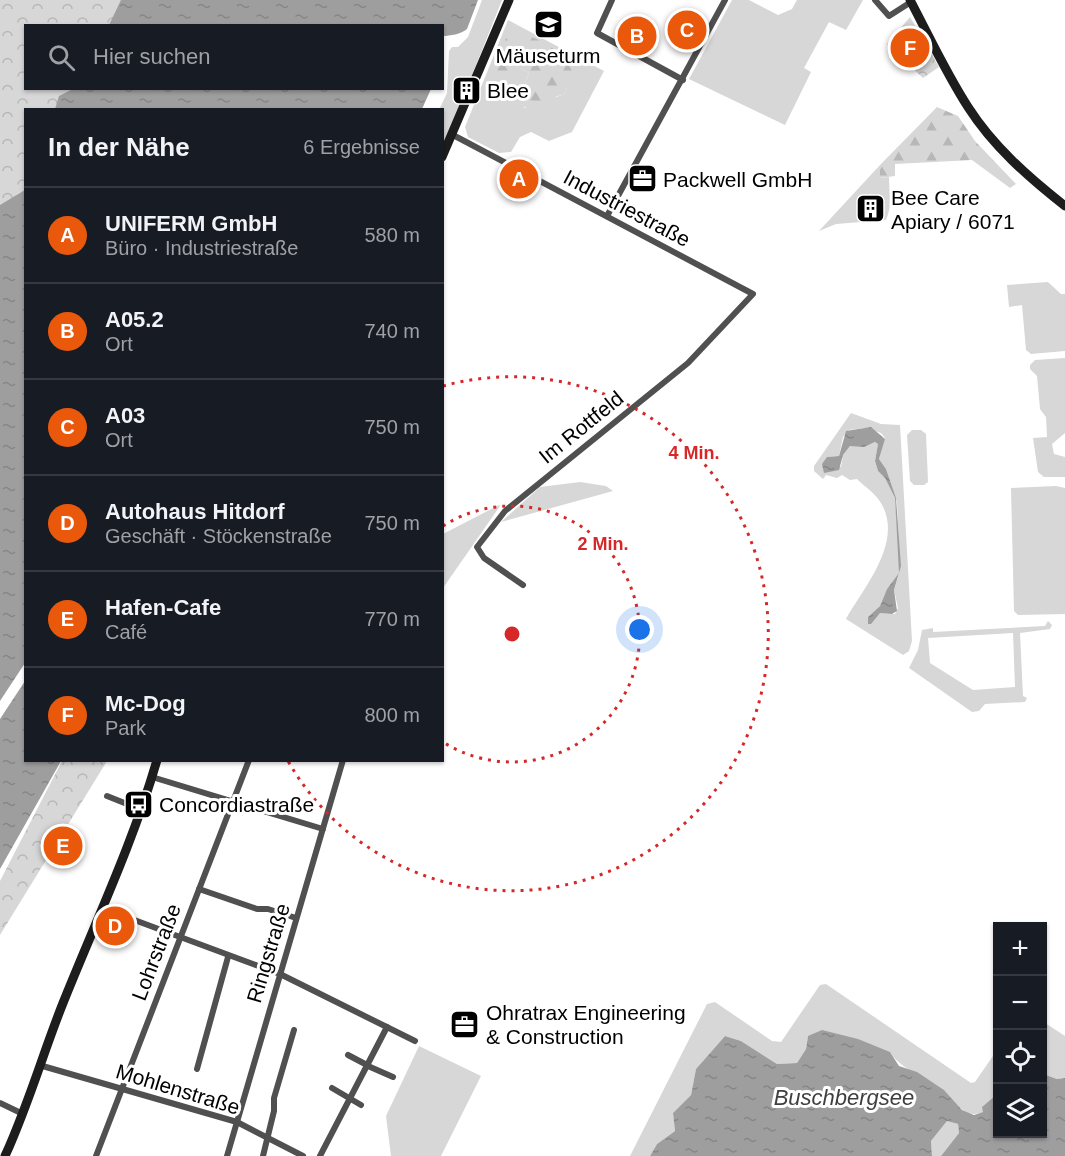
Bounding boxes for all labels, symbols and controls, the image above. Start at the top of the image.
school or university icon: Mäuseturm [532,8,564,40]
pin: C [668,8,706,52]
pin: B [618,14,656,58]
search box [24,24,444,90]
pin: F [890,26,930,70]
icon: search [45,41,78,74]
text: Hier suchen [93,44,210,69]
place label: Mäuseturm [495,44,601,67]
building icon: Blee [450,74,482,106]
place label: Blee [487,79,529,102]
text: In der Nähe [48,132,190,162]
text: 6 Ergebnisse [303,136,420,158]
pin: A [500,156,538,201]
office icon: Packwell GmbH [626,163,658,195]
street label: Industriestraße [560,165,694,251]
place label: Packwell GmbH [663,168,812,191]
place label: Bee Care Apiary / 6071 [891,186,1015,233]
building icon: Bee Care Apiary / 6071 [854,193,886,225]
text: UNIFERM GmbH [105,211,277,236]
text: A [60,224,75,246]
text: 580 m [364,224,420,246]
text: Büro · Industriestraße [105,237,298,259]
text: A05.2 [105,307,164,332]
text: B [60,320,75,342]
text: 740 m [364,320,420,342]
text: Ort [105,333,133,355]
street label: Im Rottfeld [534,386,628,468]
text: A03 [105,403,145,428]
text: C [60,416,75,438]
text: 750 m [364,416,420,438]
text: Ort [105,429,133,451]
text: 4 Min. [668,443,720,463]
text: Autohaus Hitdorf [105,499,285,524]
text: D [60,512,75,534]
text: 750 m [364,512,420,534]
text: Geschäft · Stöckenstraße [105,525,332,547]
text: 2 Min. [577,534,629,554]
text: Hafen-Cafe [105,595,221,620]
text: E [61,608,74,630]
text: 770 m [364,608,420,630]
your location [625,615,654,644]
text: Café [105,621,147,643]
centre of rings [502,624,522,644]
text: Mc-Dog [105,691,186,716]
text: F [61,704,74,726]
text: 800 m [364,704,420,726]
text: Park [105,717,146,739]
bus stop icon: Concordiastraße [122,788,154,820]
place label: Concordiastraße [159,793,314,816]
pin: E [44,824,82,868]
street label: Lohrstraße [127,900,185,1004]
street label: Ringstraße [242,901,294,1005]
pin: D [96,904,134,948]
map controls [993,922,1047,1138]
button: + [993,922,1047,976]
button: − [993,976,1047,1030]
place label: Ohratrax Engineering & Construction [486,1001,686,1048]
office icon: Ohratrax Engineering & Construction [449,1008,481,1040]
button: locate [993,1030,1047,1084]
street label: Mohlenstraße [113,1059,243,1119]
button: layers [993,1084,1047,1138]
water label: Buschbergsee [774,1085,914,1110]

